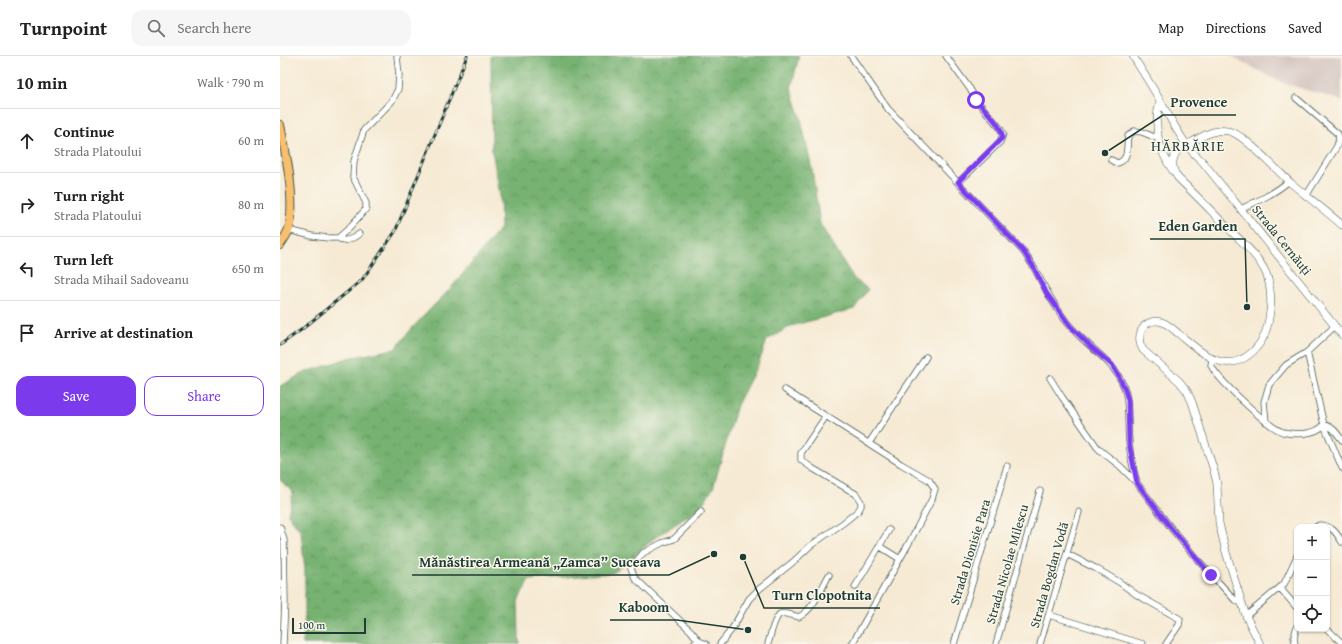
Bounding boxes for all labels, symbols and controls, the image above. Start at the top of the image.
search box [131,10,411,46]
text: Turnpoint [20,14,107,42]
icon: search [145,17,167,39]
text: Search here [177,17,251,38]
text: Map [1158,18,1184,38]
text: Directions [1206,18,1266,38]
text: Saved [1288,18,1322,38]
text: 10 min [16,70,67,95]
text: Walk · 790 m [197,73,264,92]
callout: Provence [1163,89,1236,115]
route start [967,91,985,109]
text: Provence [1171,92,1228,112]
text: Continue [54,121,115,142]
icon: ahead [16,130,38,152]
text: 60 m [238,131,264,150]
district label: HĂRBĂRIE [1151,135,1225,156]
text: Strada Platoului [54,142,142,161]
text: Turn right [54,185,125,206]
icon: right [16,194,38,216]
text: 80 m [238,195,264,214]
street label: Strada Cernăuți [1248,201,1317,279]
text: Strada Platoului [54,206,142,225]
callout: Eden Garden [1150,213,1245,239]
text: Eden Garden [1159,216,1238,236]
text: Turn left [54,249,113,270]
icon: left [16,258,38,280]
text: 650 m [232,259,264,278]
text: Strada Mihail Sadoveanu [54,270,189,289]
icon: arrive [16,322,38,344]
text: Arrive at destination [54,322,193,343]
button: Save [16,376,136,416]
button: Share [144,376,264,416]
street label: Strada Dionisie Para [945,496,995,607]
street label: Strada Nicolae Milescu [981,502,1033,626]
street label: Strada Bogdan Vodă [1025,519,1073,630]
map controls [1294,524,1330,632]
button: + [1294,524,1330,560]
callout: Mănăstirea Armeană „Zamca” Suceava [412,549,669,575]
text: Mănăstirea Armeană „Zamca” Suceava [419,552,662,572]
button: − [1294,560,1330,596]
route end [1202,566,1220,584]
callout: Turn Clopotnita [764,582,880,608]
text: Turn Clopotnita [772,585,873,605]
callout: Kaboom [610,594,677,620]
button: locate [1294,596,1330,632]
text: Kaboom [619,597,669,617]
scale bar [292,616,366,635]
text: 100 m [298,617,325,633]

